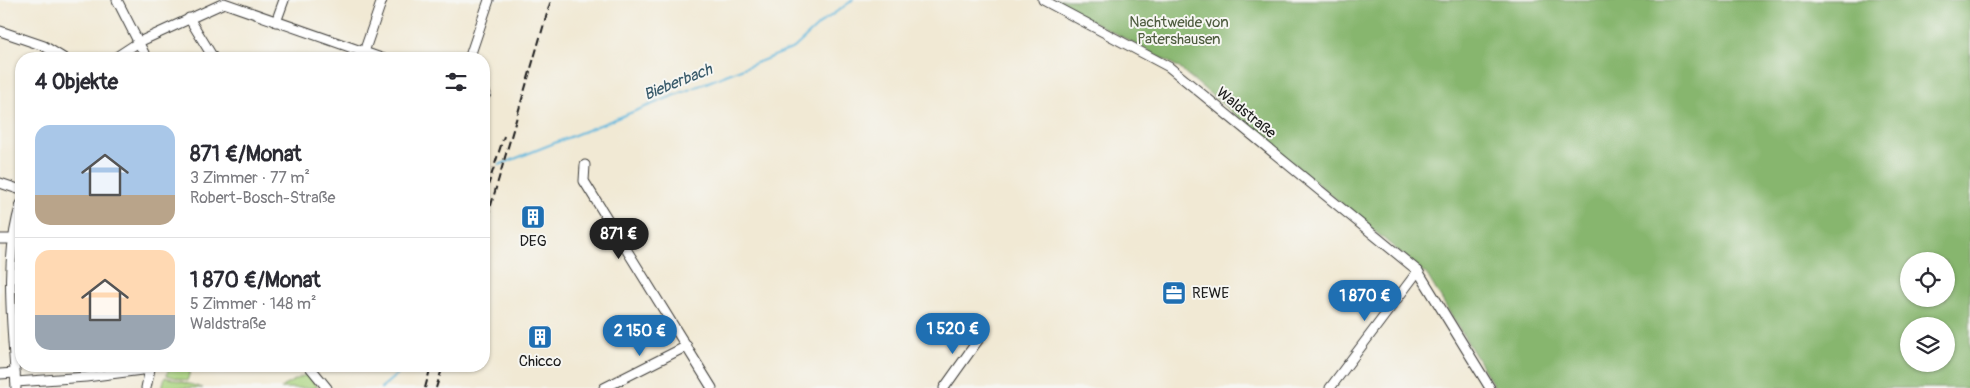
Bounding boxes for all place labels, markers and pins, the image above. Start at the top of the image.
building icon: DEG [520,204,546,230]
pin: 871 € [584,218,654,260]
place label: DEG [519,232,547,251]
office icon: REWE [1161,280,1187,306]
pin: 1 870 € [1319,280,1411,322]
place label: REWE [1192,284,1229,303]
pin: 1 520 € [907,312,999,355]
pin: 2 150 € [594,314,686,357]
building icon: Chicco [527,324,553,350]
place label: Chicco [519,352,561,371]

